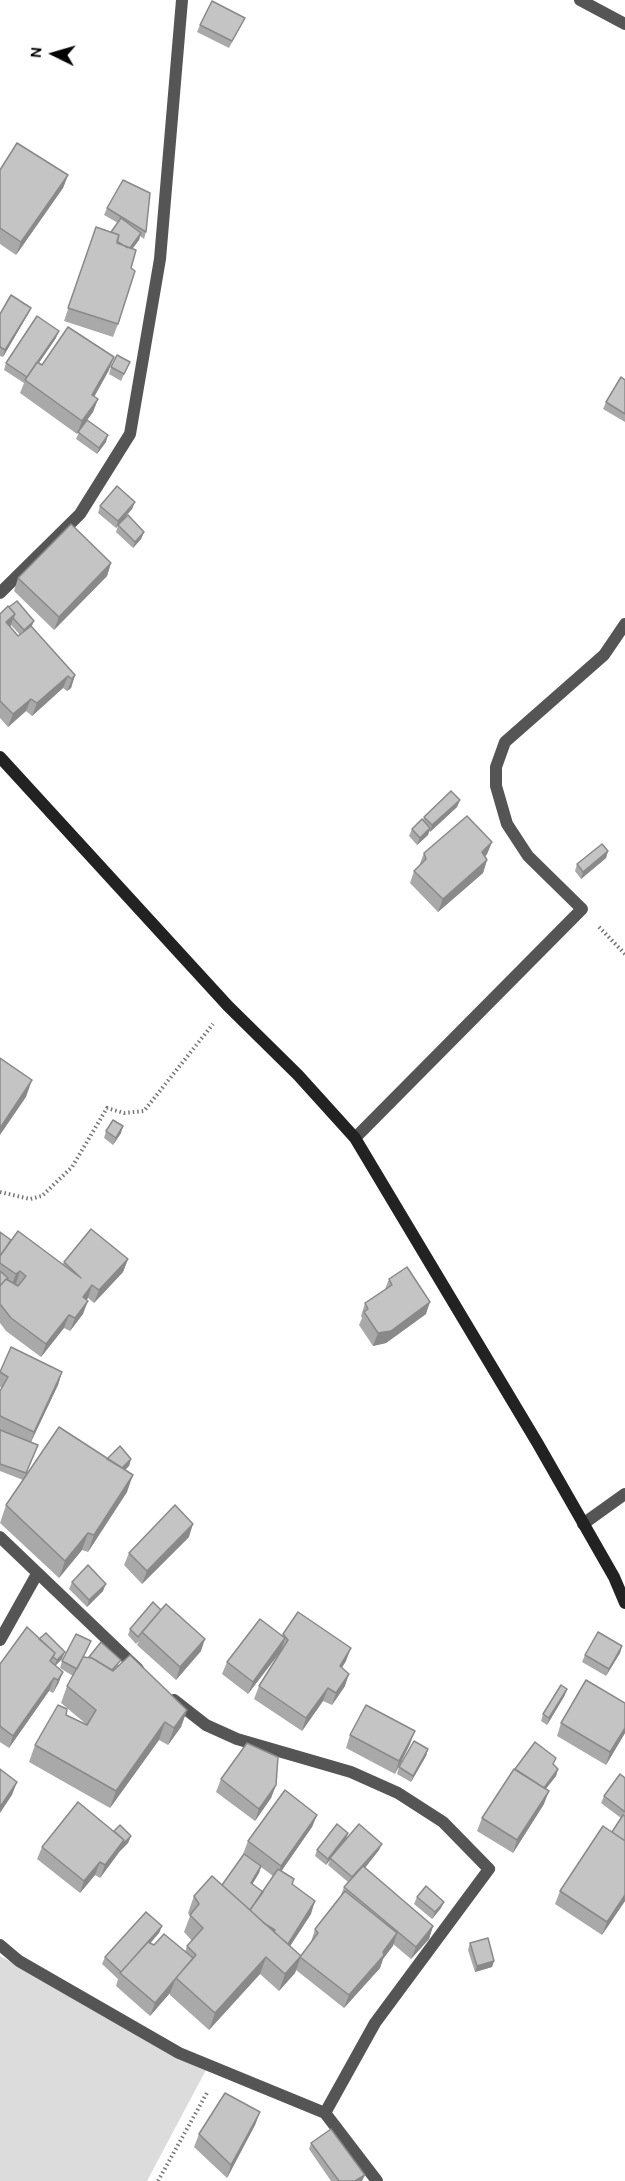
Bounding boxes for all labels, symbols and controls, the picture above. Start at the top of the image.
north arrow [24,24,84,84]
text: N [26,46,46,59]

